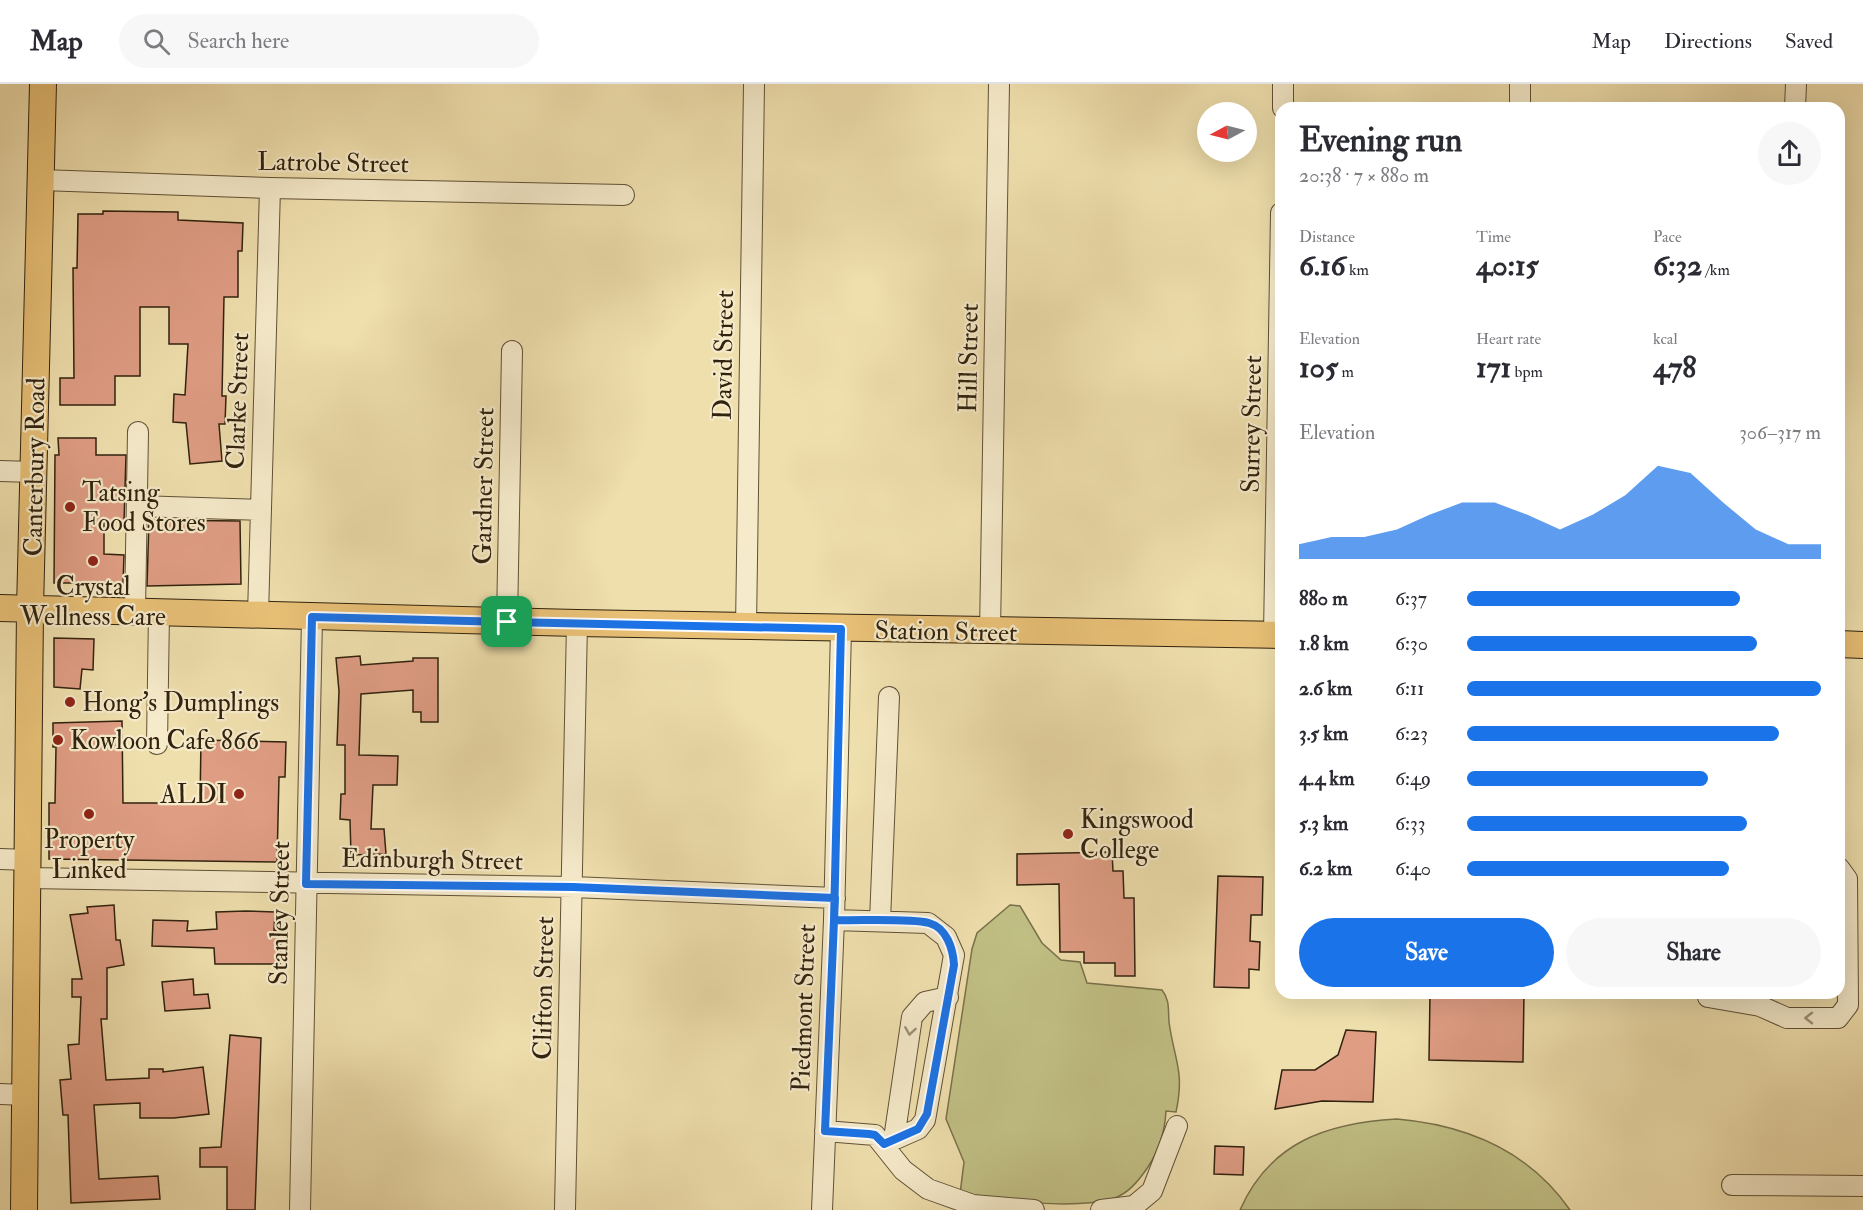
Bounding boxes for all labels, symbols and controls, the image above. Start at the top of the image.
search box [119,14,539,68]
text: Map [30,24,83,59]
icon: search [140,25,173,58]
text: Search here [188,27,289,55]
text: Map [1591,28,1631,55]
text: Directions [1664,28,1752,55]
text: Saved [1785,28,1833,55]
north arrow [1197,102,1257,162]
map controls [1197,102,1257,162]
text: Evening run [1299,120,1462,161]
button: share [1758,122,1821,185]
street label: Latrobe Street [257,146,409,180]
text: 20:38 · 7 × 880 m [1299,163,1429,188]
text: Distance [1299,227,1355,247]
text: Time [1476,227,1511,247]
text: Pace [1653,227,1682,247]
text: 6.16 [1299,247,1346,284]
text: 40:15 [1476,247,1539,284]
text: 6:32 [1653,247,1702,284]
text: km [1346,260,1369,280]
text: /km [1702,260,1730,280]
street label: David Street [707,290,741,420]
street label: Hill Street [952,303,986,413]
text: Elevation [1299,329,1360,349]
text: Heart rate [1476,329,1541,349]
text: kcal [1653,329,1678,349]
street label: Clarke Street [220,332,256,470]
text: 105 [1299,349,1338,386]
text: 171 [1476,349,1511,386]
text: 478 [1653,349,1696,386]
street label: Surrey Street [1235,355,1269,493]
text: m [1338,362,1354,382]
text: bpm [1511,362,1543,382]
street label: Canterbury Road [17,377,53,557]
street label: Gardner Street [467,407,501,565]
text: Elevation [1299,420,1375,445]
text: 306–317 m [1739,420,1821,445]
place label: Tatsing Food Stores [82,477,206,539]
marker: Tatsing Food Stores [63,500,77,514]
marker: Crystal Wellness Care [86,554,100,568]
place label: Crystal Wellness Care [19,571,166,633]
text: 880 m [1299,586,1348,611]
text: 6:37 [1395,586,1427,611]
pin [481,596,532,647]
icon: arrive [490,605,523,638]
street label: Station Street [874,615,1018,649]
text: 1.8 km [1299,631,1349,656]
text: 6:30 [1395,631,1428,656]
text: 2.6 km [1299,676,1352,701]
text: 6:11 [1395,676,1424,701]
place label: Hong's Dumplings [82,687,279,720]
marker: Hong's Dumplings [63,695,77,709]
text: 3.5 km [1299,721,1348,746]
text: 6:23 [1395,721,1428,746]
place label: Kowloon Cafe 866 [70,725,261,757]
marker: Kowloon Cafe 866 [51,733,65,747]
text: 4.4 km [1299,766,1354,791]
text: 6:49 [1395,766,1431,791]
place label: ALDI [159,779,227,811]
marker: ALDI [232,787,246,801]
place label: Kingswood College [1080,804,1194,866]
marker: Property Linked [82,807,96,821]
text: 5.3 km [1299,811,1348,836]
text: 6:33 [1395,811,1425,836]
place label: Property Linked [44,824,135,886]
marker: Kingswood College [1061,827,1075,841]
street label: Stanley Street [263,841,297,985]
street label: Edinburgh Street [341,842,523,878]
text: 6.2 km [1299,856,1352,881]
text: 6:40 [1395,856,1431,881]
street label: Clifton Street [527,916,561,1060]
button: Save [1299,918,1554,987]
button: Share [1566,918,1821,987]
street label: Piedmont Street [785,924,823,1093]
one-way arrow [1804,1012,1813,1024]
one-way arrow [904,1027,916,1036]

